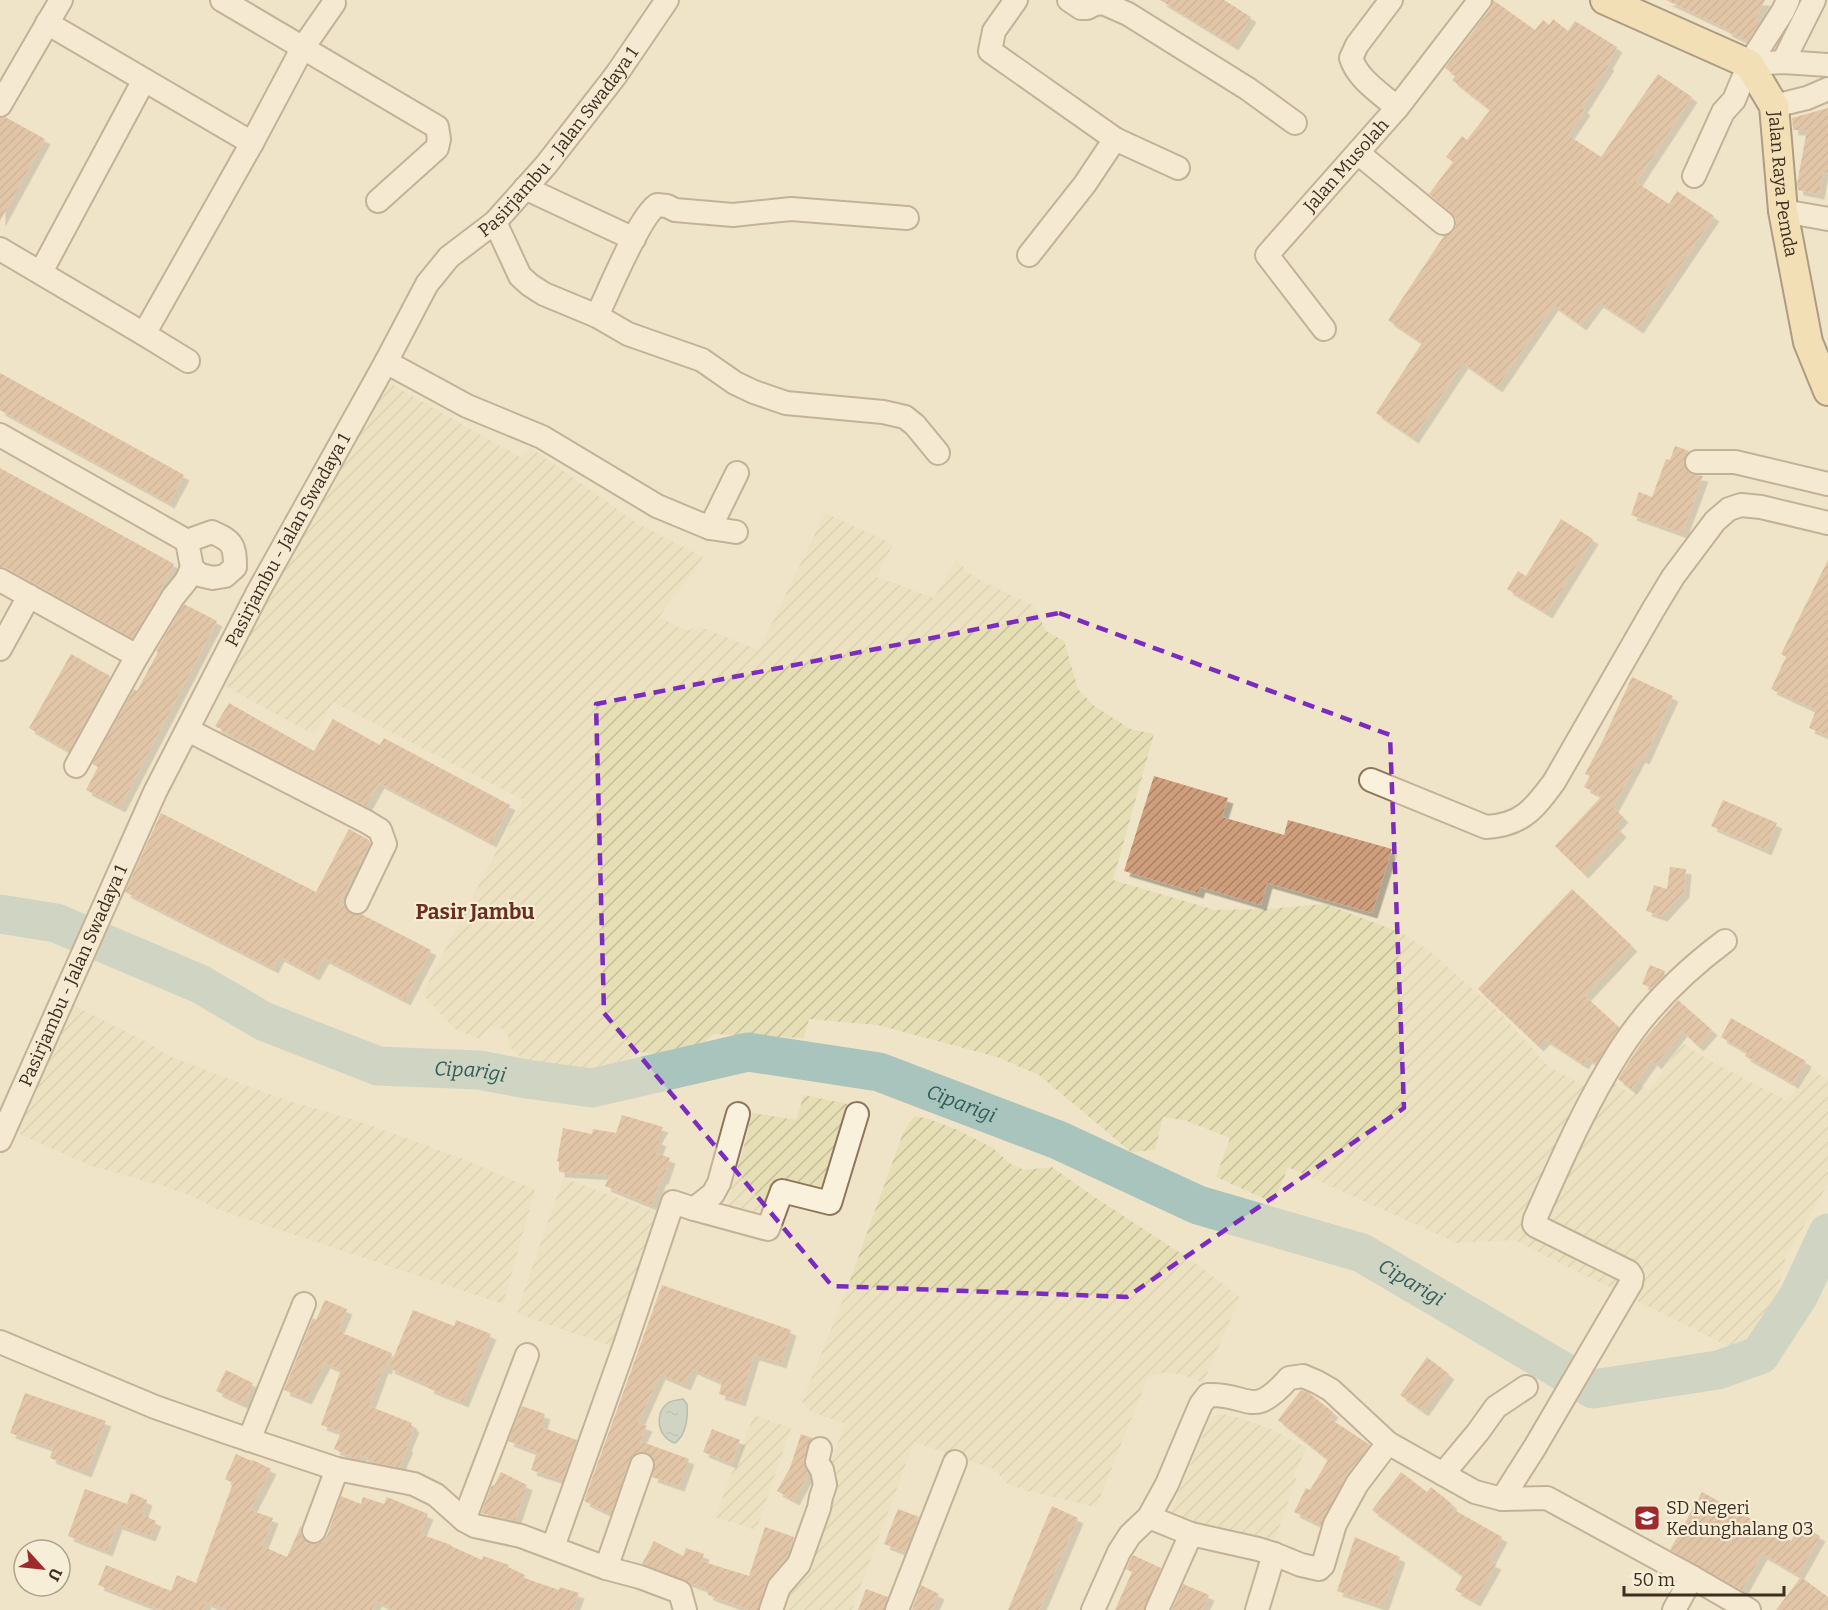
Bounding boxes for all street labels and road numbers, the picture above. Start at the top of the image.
street label: Pasirjambu - Jalan Swadaya 1 [474,42,643,242]
street label: Jalan Raya Pemda [1763,109,1803,259]
street label: Jalan Musolah [1298,114,1393,217]
street label: Pasirjambu - Jalan Swadaya 1 [221,429,356,650]
street label: Pasirjambu - Jalan Swadaya 1 [14,861,132,1090]

